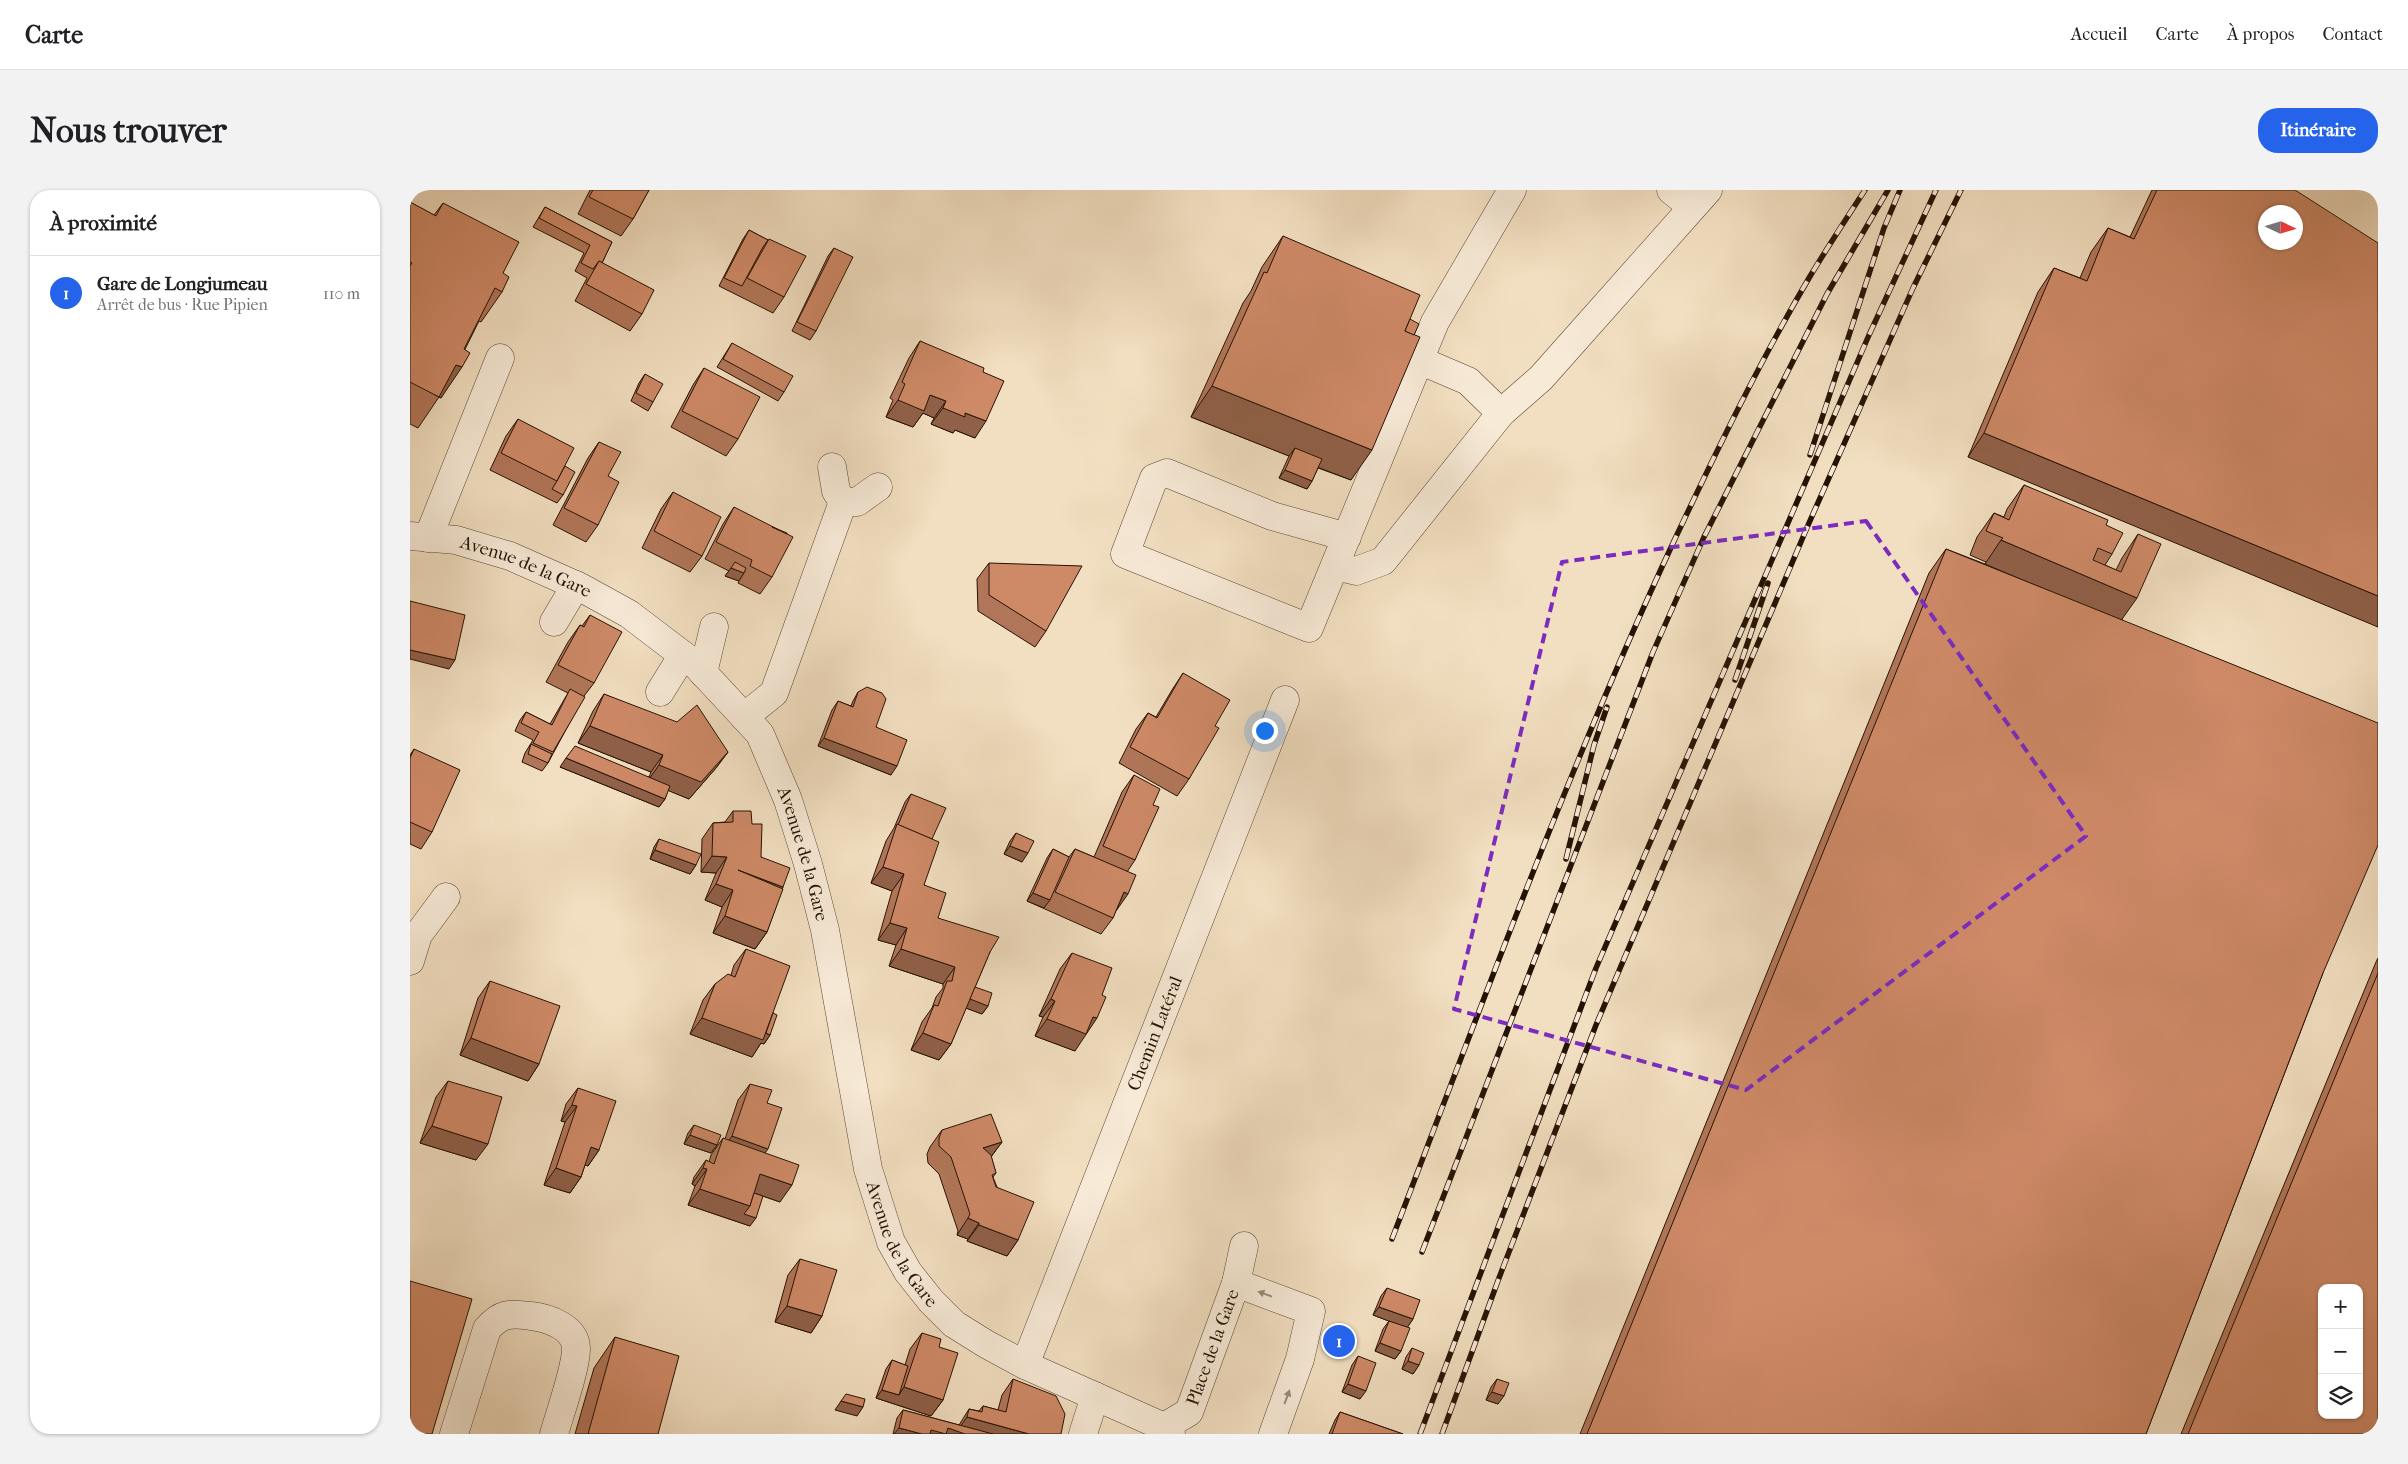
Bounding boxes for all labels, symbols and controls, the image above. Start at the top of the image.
text: Carte [25,21,83,49]
text: Accueil [2071,24,2128,45]
text: Carte [2156,24,2199,45]
text: À propos [2227,24,2294,45]
text: Contact [2322,24,2383,45]
button: Itinéraire [2258,108,2378,153]
text: Nous trouver [30,110,227,151]
north arrow [2258,205,2303,250]
text: À proximité [50,211,157,235]
text: Gare de Longjumeau [97,273,267,295]
text: 1 [63,284,69,303]
text: 110 m [323,284,360,303]
text: Arrêt de bus · Rue Pipien [97,295,268,314]
street label: Avenue de la Gare [457,532,595,602]
your location [1252,718,1278,744]
street label: Avenue de la Gare [772,783,832,924]
street label: Chemin Latéral [1123,973,1187,1094]
street label: Avenue de la Gare [861,1178,941,1312]
map controls [2318,1284,2363,1419]
button: + [2318,1284,2363,1329]
street label: Place de la Gare [1182,1286,1244,1408]
one-way arrow [1257,1290,1272,1298]
pin: 1 [1323,1322,1355,1360]
button: − [2318,1329,2363,1374]
button: layers [2318,1374,2363,1419]
one-way arrow [1283,1389,1291,1404]

